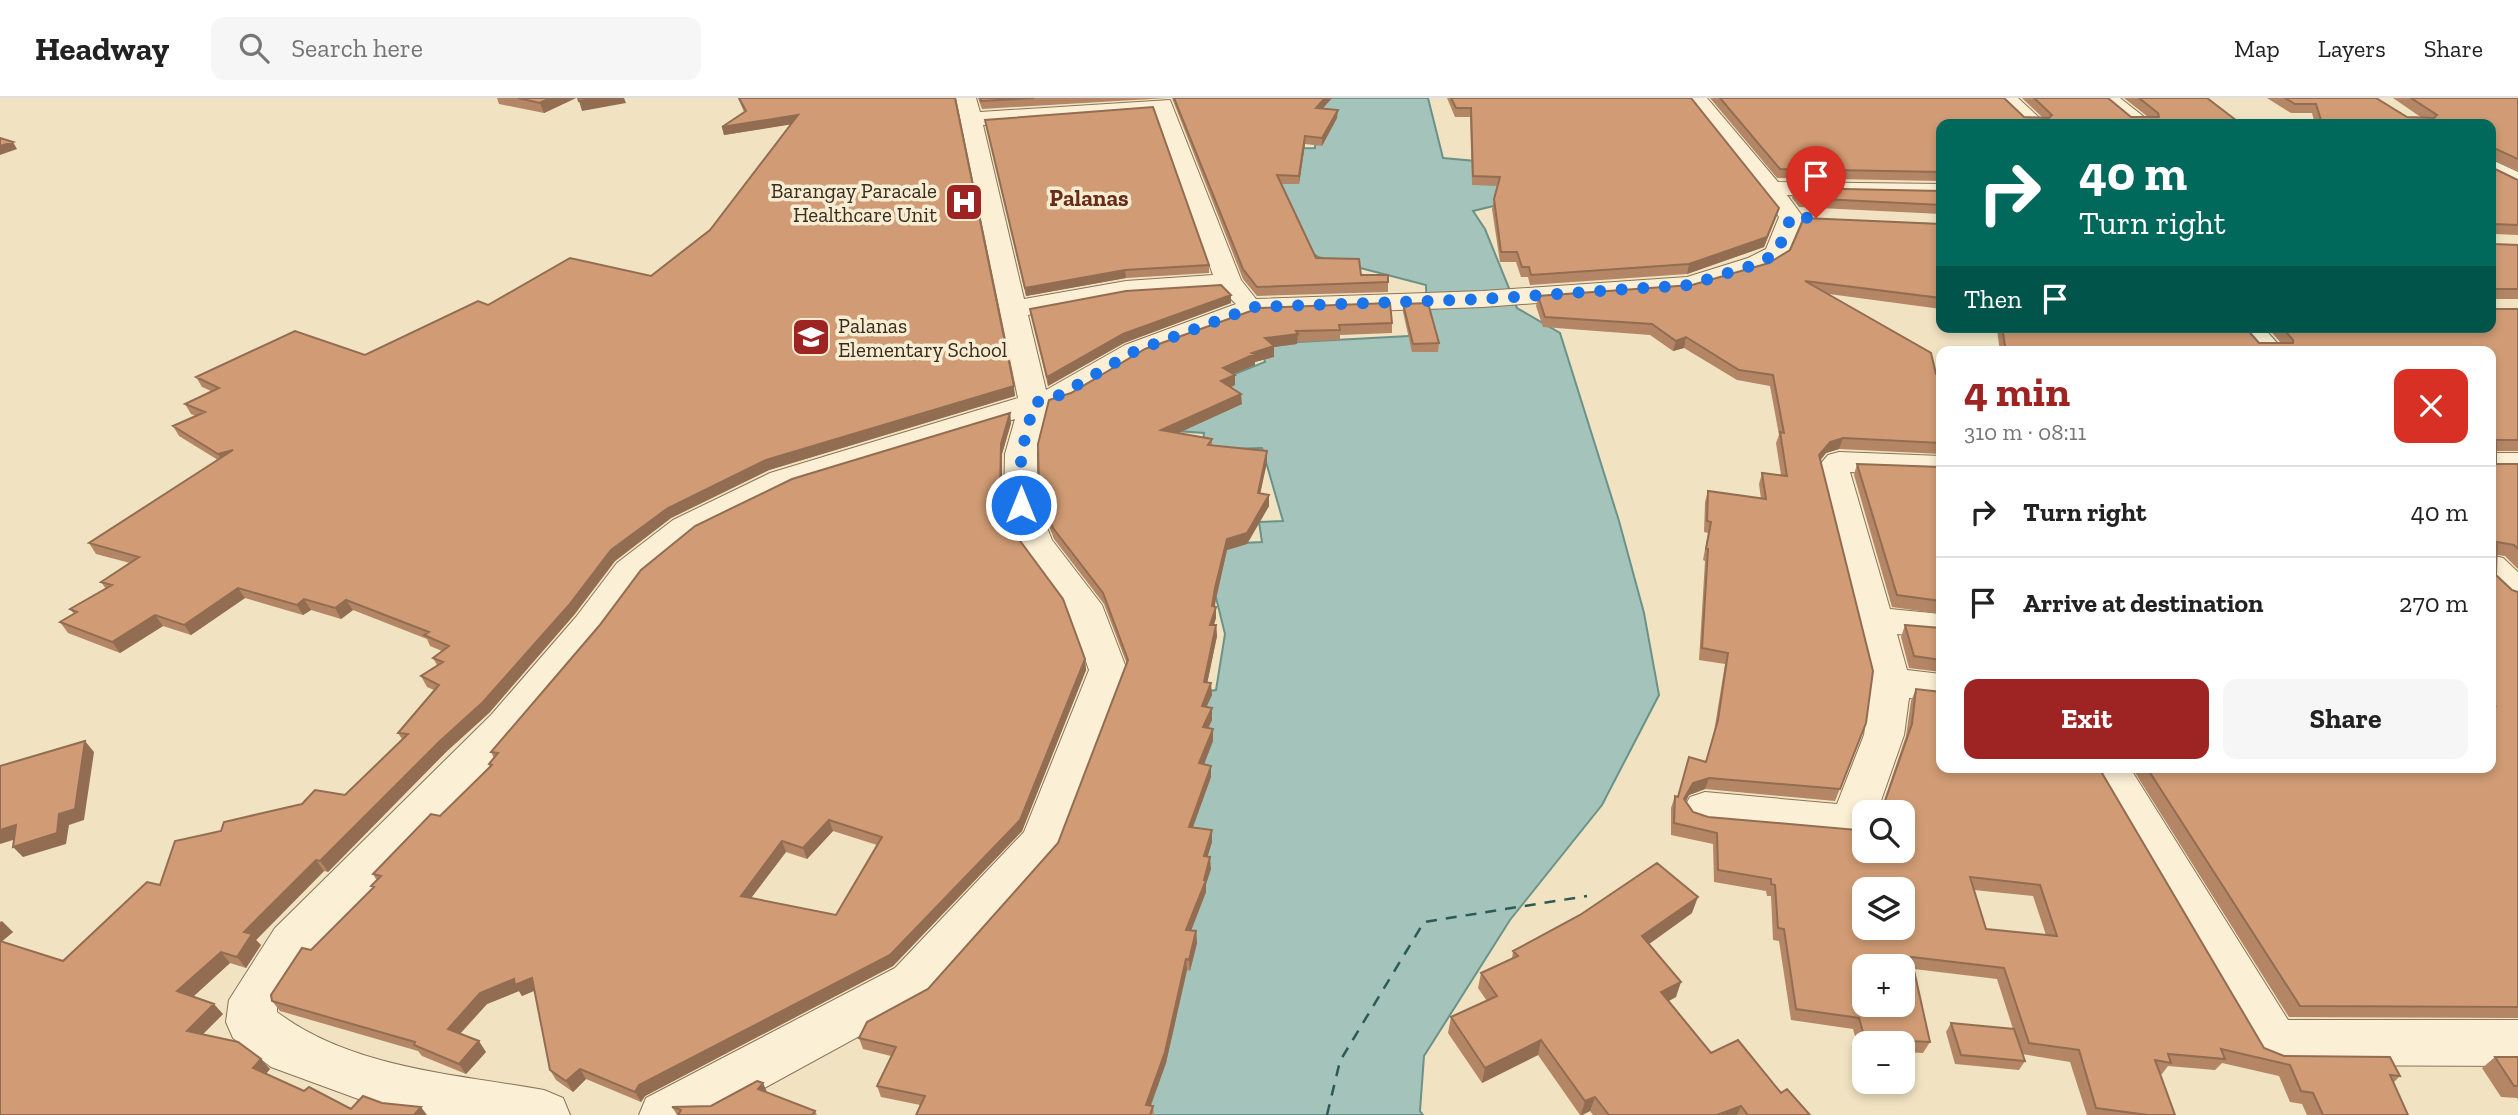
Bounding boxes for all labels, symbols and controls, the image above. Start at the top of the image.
search box [211,17,701,80]
text: Headway [35,29,169,68]
icon: search [235,29,273,67]
text: Search here [291,32,423,64]
text: Map [2234,34,2280,63]
text: Layers [2318,34,2386,63]
text: Share [2424,34,2483,63]
text: 40 m [2079,144,2187,203]
pin [1786,146,1846,218]
icon: right [1964,147,2055,238]
icon: arrive [1797,157,1835,195]
place label: Barangay Paracale Healthcare Unit [771,178,937,227]
hospital icon: Barangay Paracale Healthcare Unit [943,181,985,223]
district label: Palanas [1049,184,1129,212]
text: Turn right [2079,204,2226,242]
icon: arrive [2036,280,2074,318]
text: Then [1964,283,2022,315]
place label: Palanas Elementary School [838,313,1008,362]
school or university icon: Palanas Elementary School [790,316,832,358]
text: 4 min [1964,366,2070,417]
button: close [2394,369,2468,443]
text: 310 m · 08:11 [1964,418,2086,446]
position arrow [984,468,1058,542]
icon: right [1964,493,2002,531]
text: Turn right [2023,496,2146,528]
text: 40 m [2411,496,2468,528]
icon: arrive [1964,584,2002,622]
text: Arrive at destination [2023,587,2263,619]
text: 270 m [2399,587,2468,619]
button: Exit [1964,679,2209,759]
button: Share [2223,679,2468,759]
map controls [1852,800,1915,1094]
button: search [1852,800,1915,863]
button: layers [1852,877,1915,940]
button: + [1852,954,1915,1017]
button: − [1852,1031,1915,1094]

